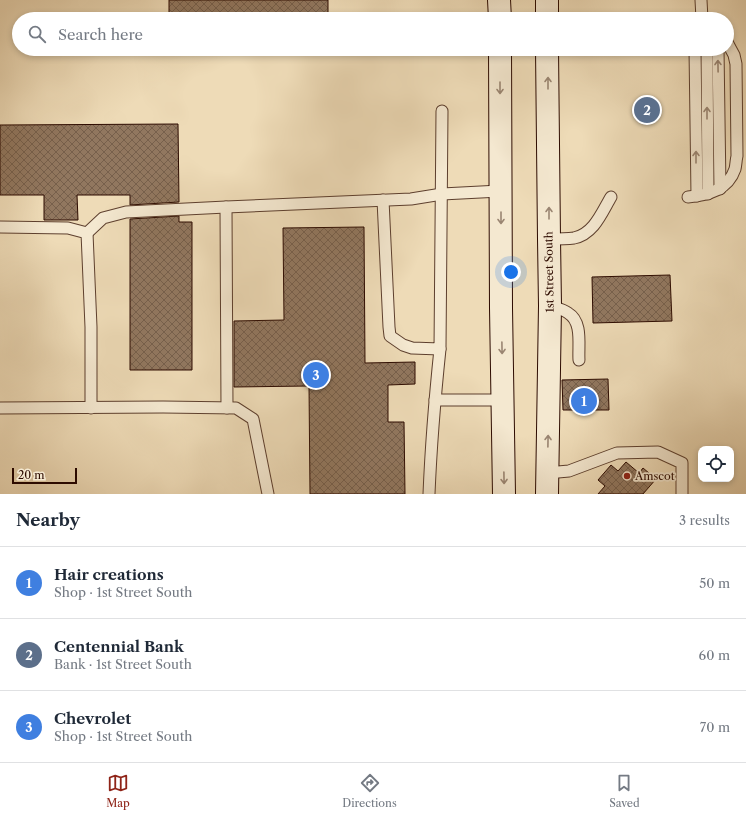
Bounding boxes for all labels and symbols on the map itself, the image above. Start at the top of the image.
one-way arrow [714,60,722,73]
one-way arrow [544,77,552,90]
one-way arrow [496,81,504,94]
pin: 2 [634,95,660,125]
one-way arrow [703,107,711,120]
one-way arrow [692,151,700,164]
one-way arrow [545,207,553,220]
one-way arrow [497,211,504,224]
street label: 1st Street South [541,231,557,313]
your location [501,262,521,282]
one-way arrow [498,341,505,354]
pin: 3 [303,360,329,390]
pin: 1 [571,386,597,416]
one-way arrow [544,435,552,448]
scale bar [12,466,77,485]
place label: Amscot [634,469,675,483]
one-way arrow [500,471,507,484]
marker: Amscot [622,471,632,481]

